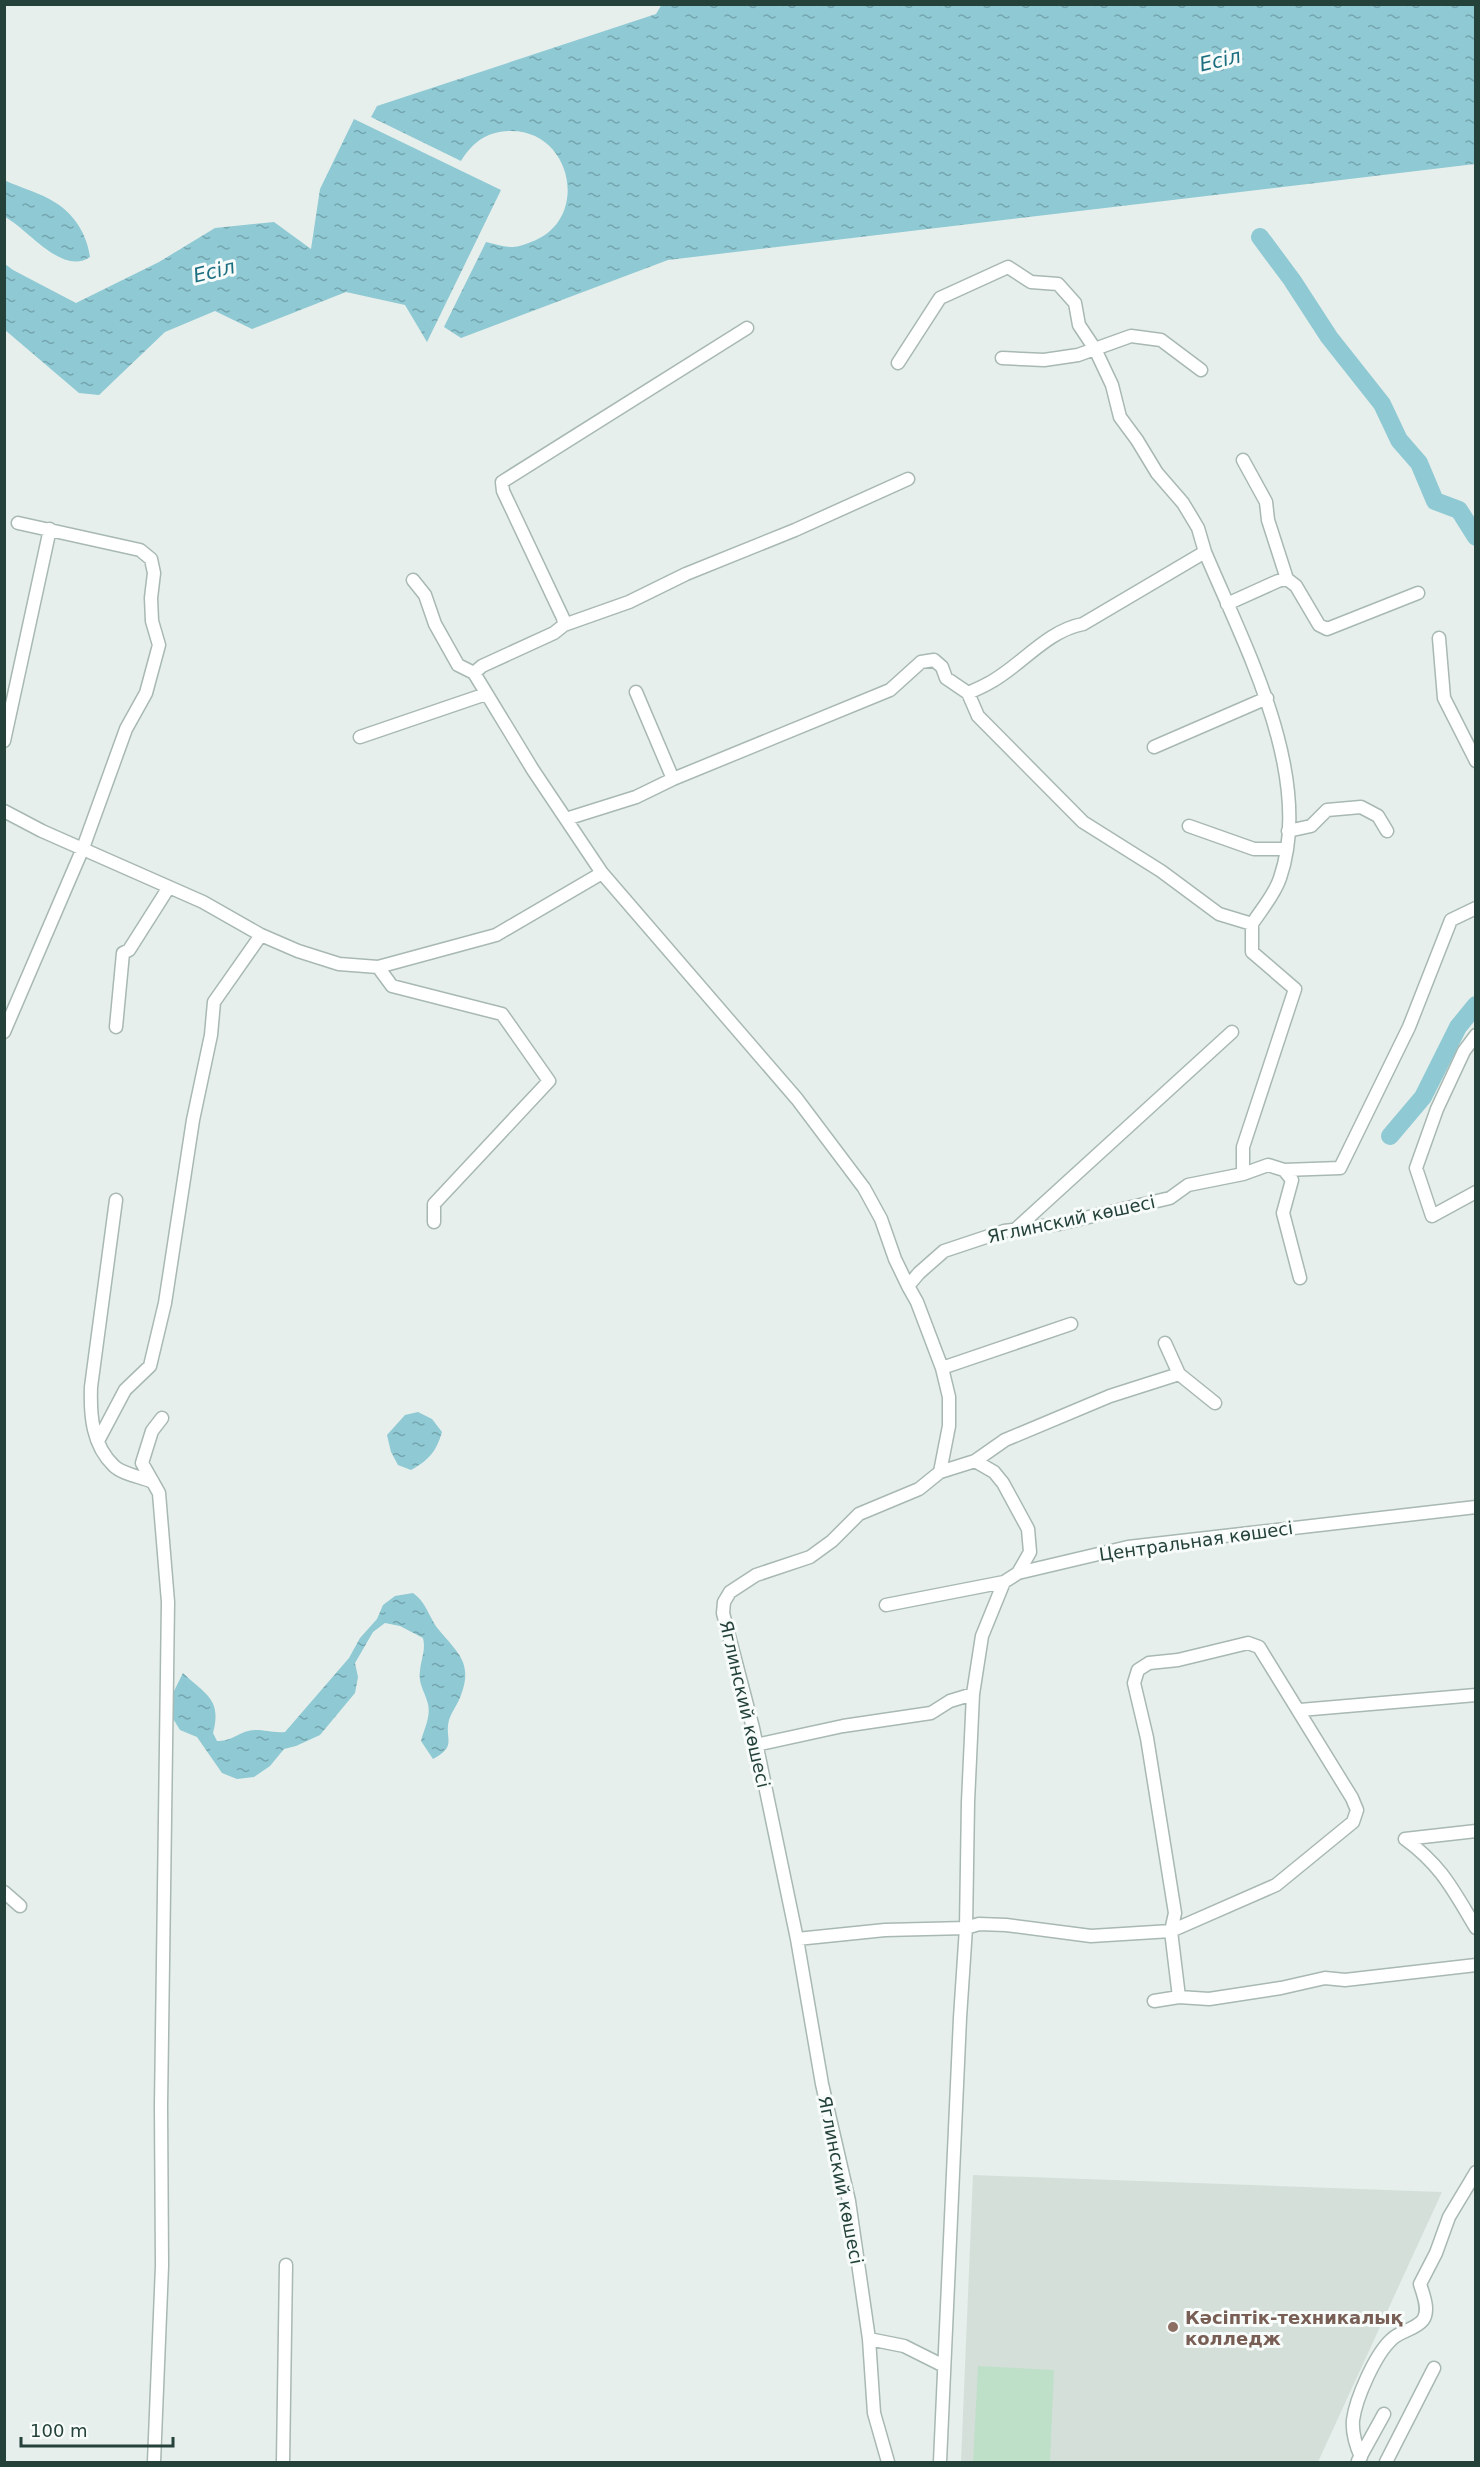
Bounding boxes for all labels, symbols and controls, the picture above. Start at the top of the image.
water label: Есіл [1197,44,1243,76]
water label: Есіл [191,254,237,288]
street label: Яглинский көшесі [985,1191,1157,1247]
street label: Центральная көшесі [1098,1517,1294,1565]
street label: Яглинский көшесі [716,1618,774,1790]
street label: Яглинский көшесі [814,2094,868,2266]
place label: Кәсіптік-техникалық колледж [1185,2307,1403,2349]
marker: Кәсіптік-техникалық колледж [1166,2320,1180,2334]
scale bar [21,2410,172,2448]
text: 100 m [30,2420,88,2441]

